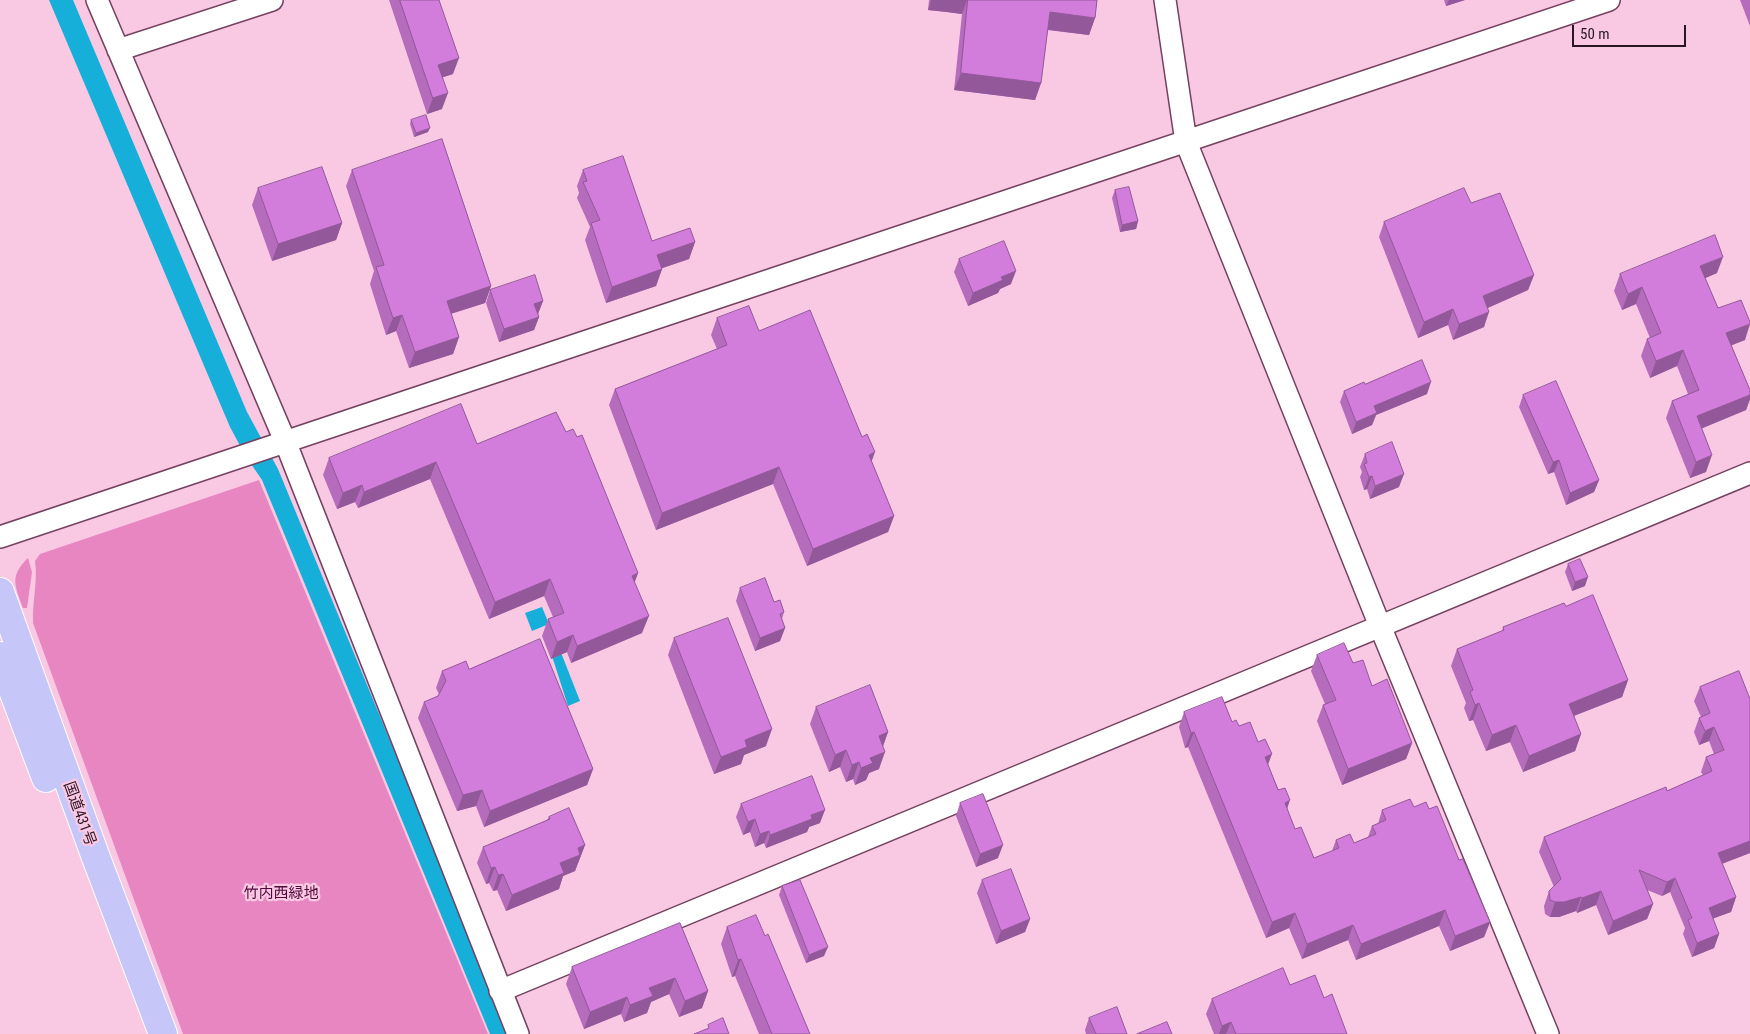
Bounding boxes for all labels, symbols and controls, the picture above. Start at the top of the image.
scale bar [1575,15,1689,47]
text: 50 m [1580,25,1610,43]
street label: 国道431号 [59,779,99,849]
park label: 竹内西緑地 [244,885,318,903]

